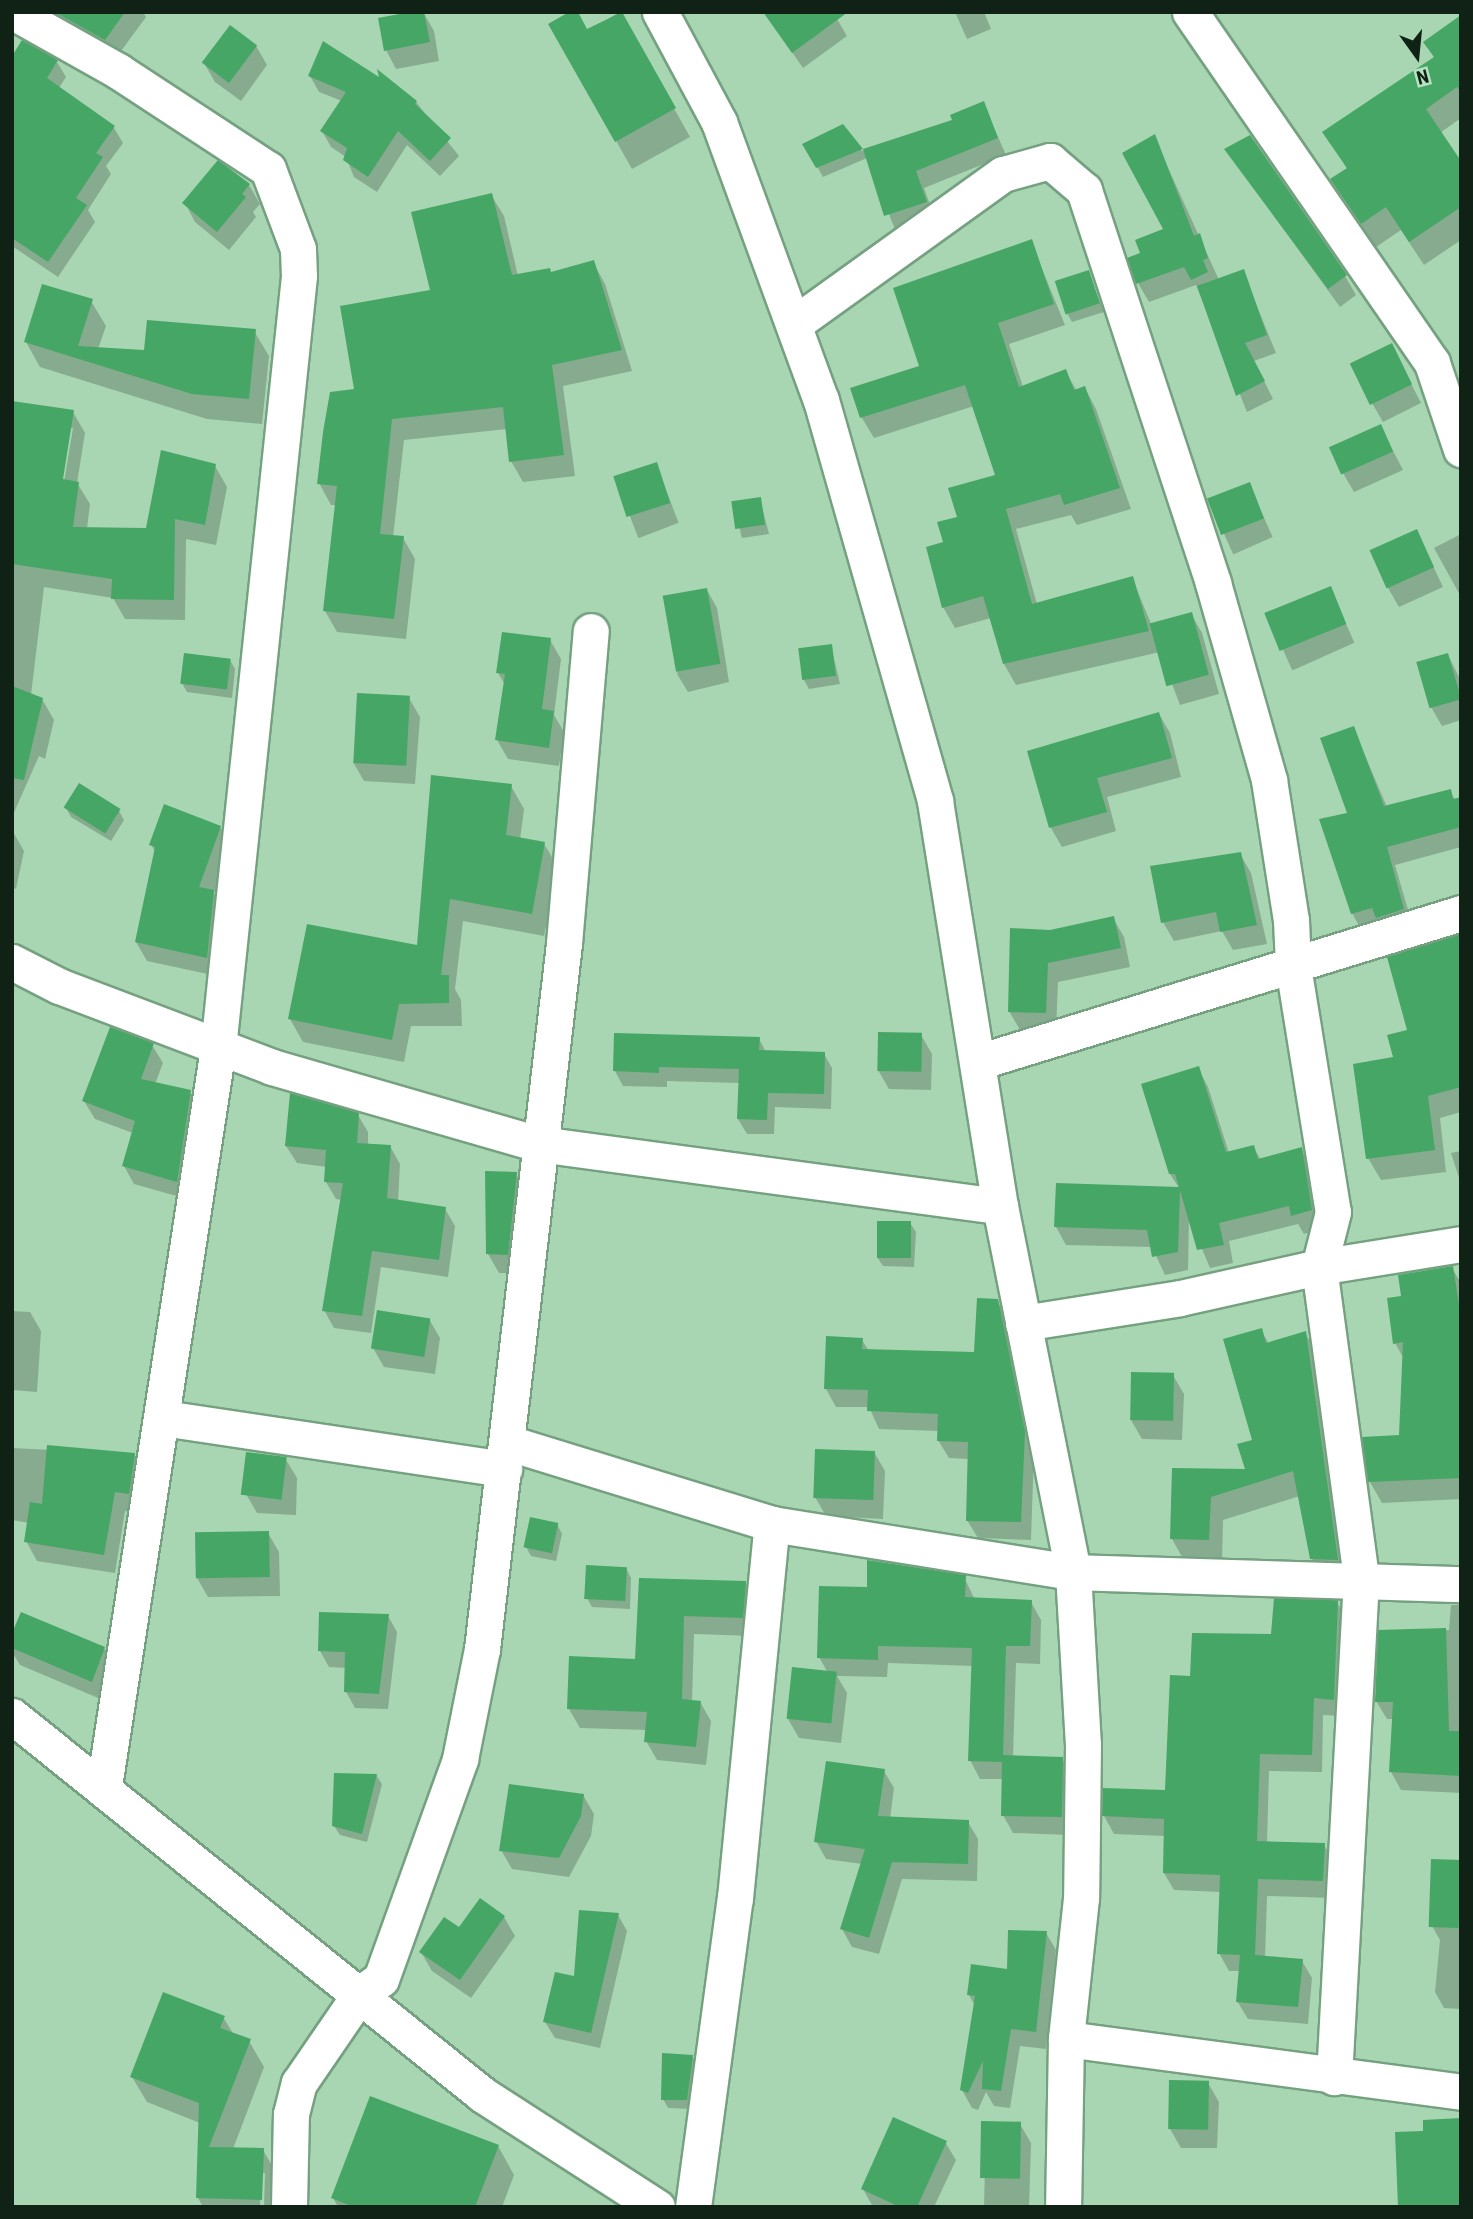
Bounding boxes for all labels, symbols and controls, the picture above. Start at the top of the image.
north arrow [1382,21,1452,91]
text: N [1414,64,1431,89]

